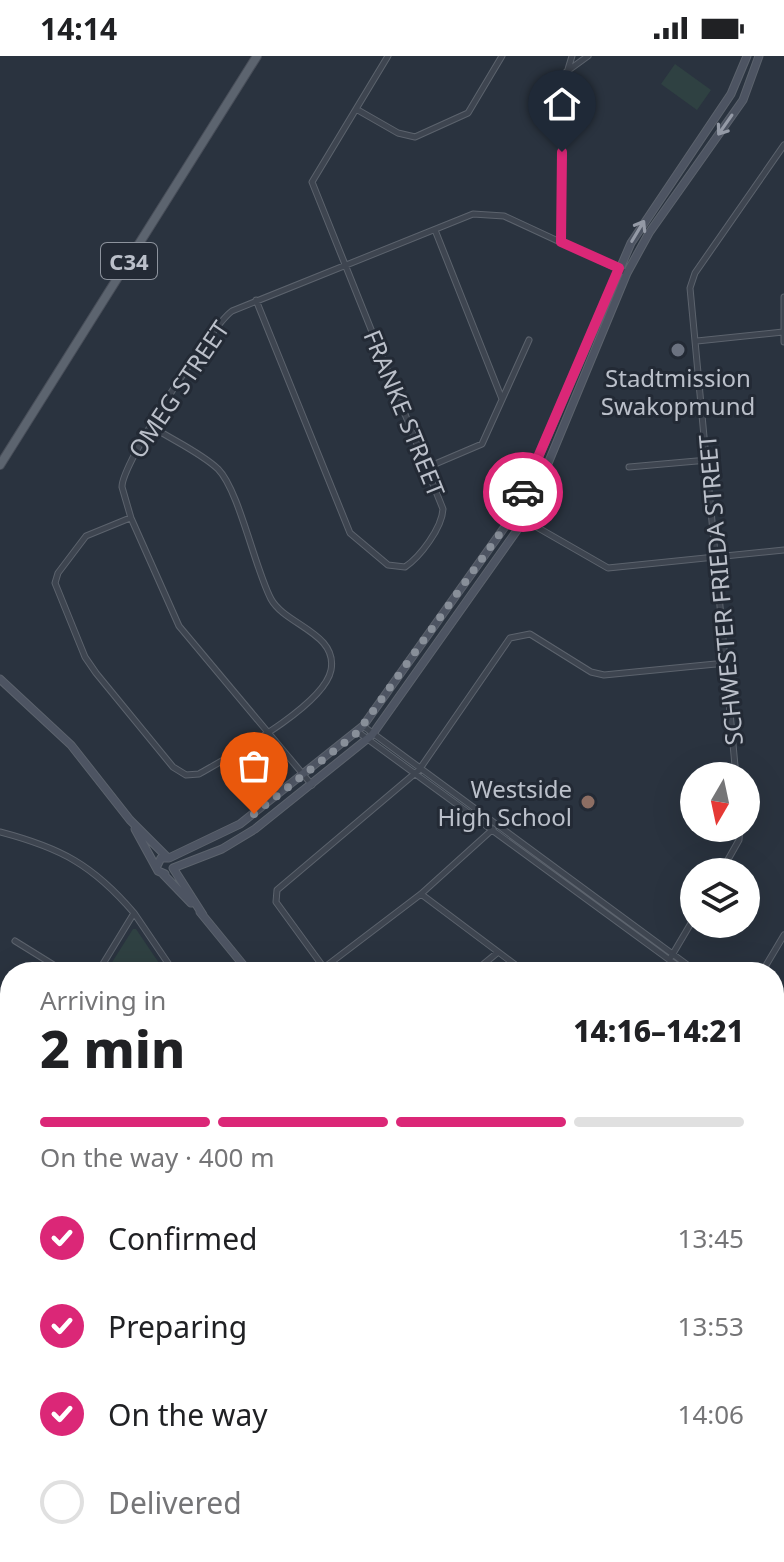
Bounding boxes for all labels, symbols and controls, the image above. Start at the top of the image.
text: 14:14 [40,8,117,49]
pin [528,70,596,152]
icon: home [540,82,584,126]
one-way arrow [717,114,733,136]
one-way arrow [631,220,647,243]
road number: C34 [101,243,157,279]
street label: OMEG STREET [120,313,237,464]
street label: FRANKE STREET [357,325,454,502]
marker: Stadtmission Swakopmund [669,341,687,359]
place label: Stadtmission Swakopmund [601,361,755,422]
street label: SCHWESTER FRIEDA STREET [690,433,750,747]
courier [483,452,563,532]
icon: car [501,470,545,514]
pin [220,732,288,814]
icon: bag [232,744,276,788]
north arrow [680,762,760,842]
map controls [680,762,760,938]
place label: Westside High School [437,772,572,833]
marker: Westside High School [579,793,597,811]
button: layers [680,858,760,938]
text: Arriving in [40,982,166,1018]
text: 14:16–14:21 [573,1010,744,1051]
text: 2 min [40,1012,185,1083]
text: On the way · 400 m [40,1139,274,1175]
icon: check [40,1216,84,1260]
text: Confirmed [108,1218,258,1259]
text: 13:45 [678,1220,744,1256]
icon: check [40,1304,84,1348]
text: Preparing [108,1306,247,1347]
text: 13:53 [678,1308,744,1344]
icon: check [40,1392,84,1436]
text: On the way [108,1394,268,1435]
text: 14:06 [678,1396,744,1432]
text: Delivered [108,1482,242,1523]

